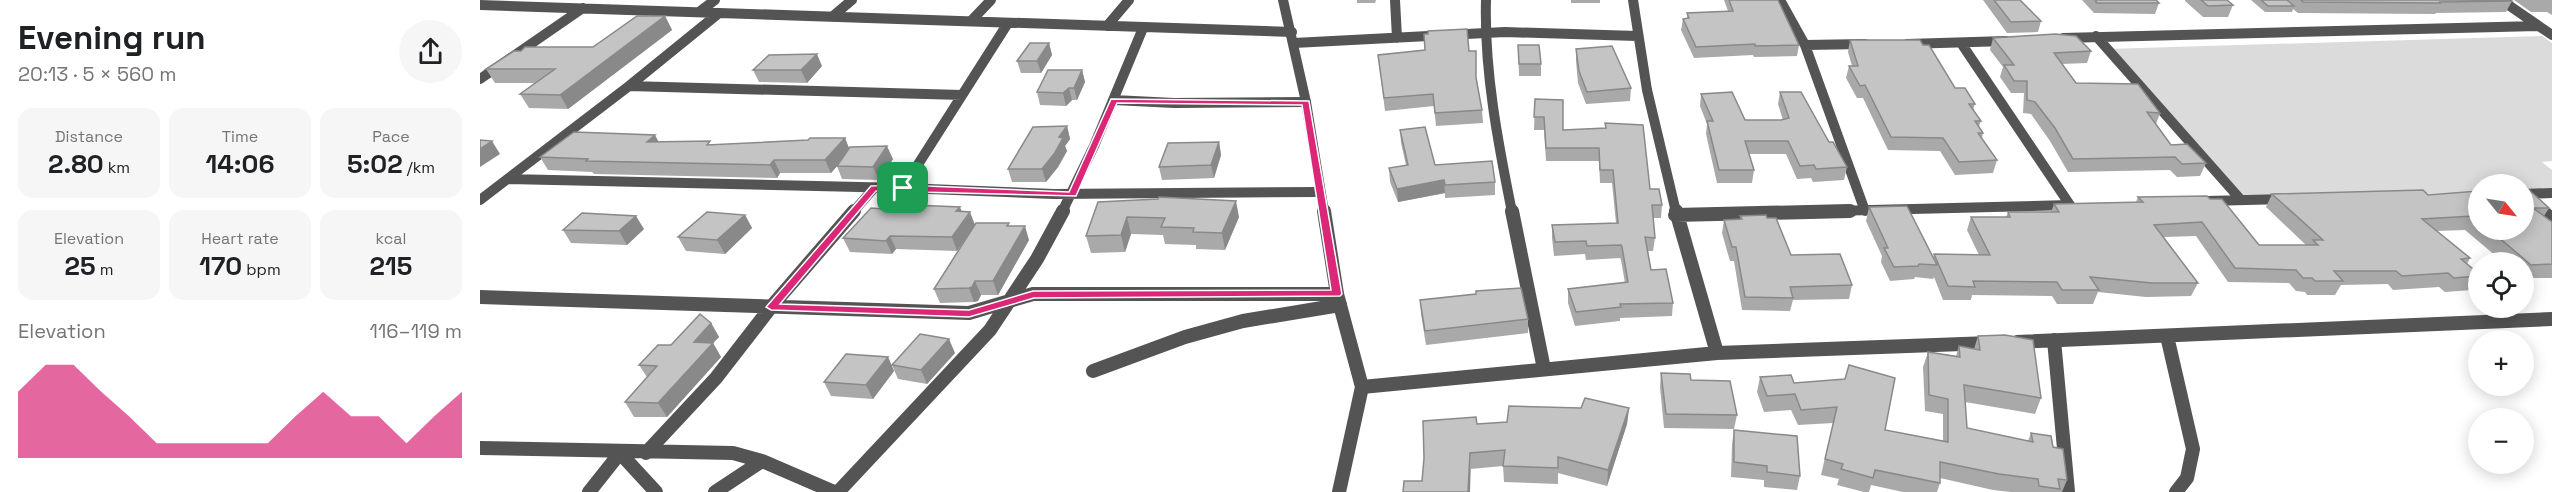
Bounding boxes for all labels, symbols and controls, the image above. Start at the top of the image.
text: Evening run [18,17,206,59]
button: share [399,20,462,83]
text: 20:13 · 5 × 560 m [18,61,176,87]
text: Distance [55,126,123,147]
text: Time [222,126,258,147]
text: Pace [372,126,410,147]
text: 2.80 [48,147,104,181]
text: 14:06 [206,147,274,181]
text: 5:02 [347,147,403,181]
text: km [104,157,130,178]
text: /km [403,157,435,178]
pin [877,162,928,213]
icon: arrive [886,171,919,204]
north arrow [2468,174,2534,240]
map controls [2468,174,2534,474]
text: Elevation [54,228,124,249]
text: Heart rate [201,228,279,249]
text: kcal [376,228,406,249]
text: 25 [65,249,96,283]
text: 170 [199,249,242,283]
text: 215 [370,249,412,283]
button: locate [2468,252,2534,318]
text: m [96,259,113,280]
text: bpm [242,259,281,280]
text: Elevation [18,318,106,344]
text: 116–119 m [370,318,462,344]
button: + [2468,330,2534,396]
button: − [2468,408,2534,474]

